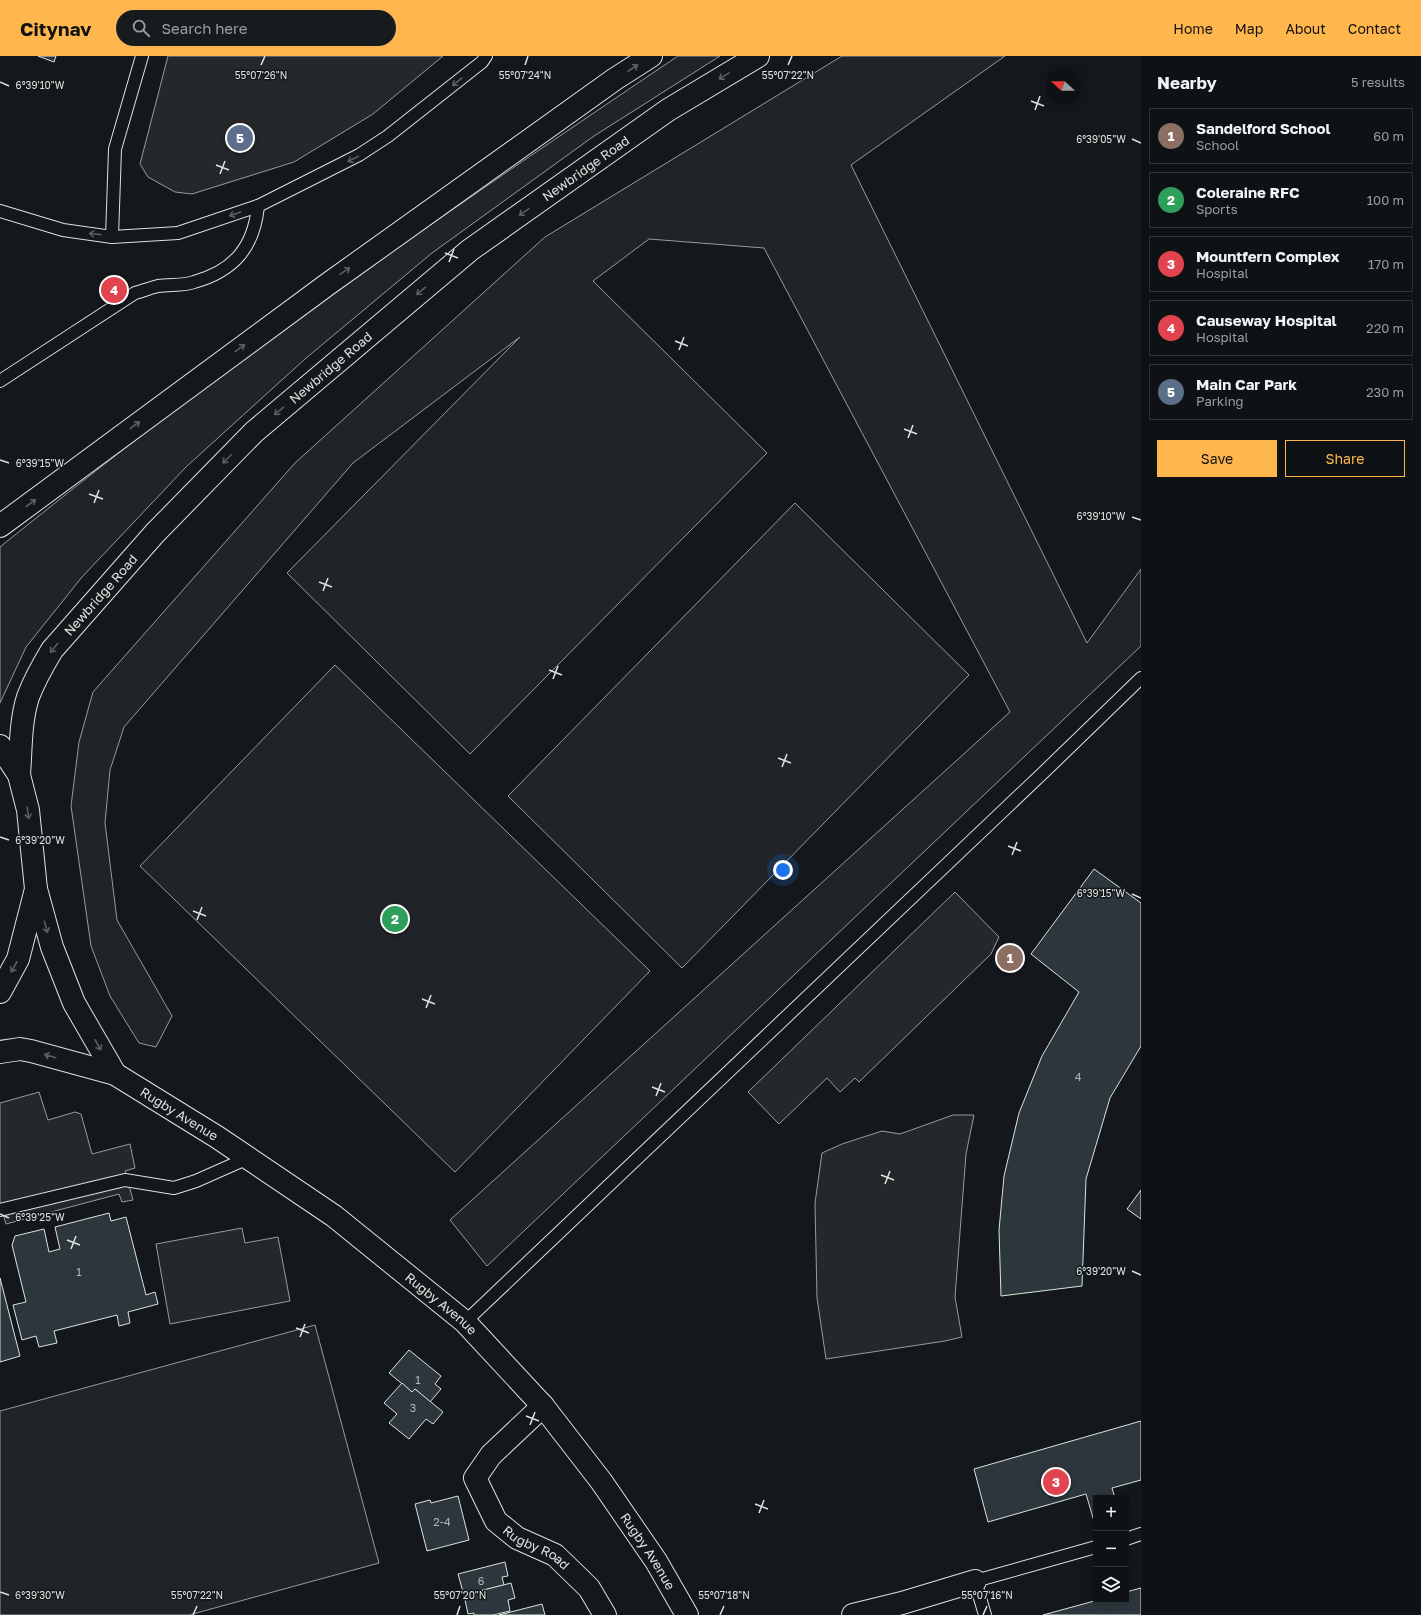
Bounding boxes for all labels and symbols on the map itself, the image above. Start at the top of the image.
one-way arrow [627,64,638,72]
north arrow [1045,68,1081,104]
text: 55°07'26"N [235,69,287,81]
text: 55°07'24"N [499,69,551,81]
text: 55°07'22"N [762,69,814,81]
one-way arrow [718,73,730,81]
one-way arrow [452,77,463,86]
text: 6°39'10"W [16,79,65,91]
pin: 5 [227,123,253,153]
street label: Newbridge Road [539,132,632,204]
text: 6°39'05"W [1076,133,1126,145]
one-way arrow [347,155,359,163]
one-way arrow [519,208,530,216]
one-way arrow [229,211,242,218]
one-way arrow [88,231,101,238]
one-way arrow [340,267,351,275]
pin: 4 [101,275,127,305]
one-way arrow [416,287,426,296]
street label: Newbridge Road [286,328,375,407]
one-way arrow [235,344,246,352]
one-way arrow [273,406,284,415]
one-way arrow [130,421,141,429]
one-way arrow [222,454,232,464]
text: 6°39'15"W [16,457,65,469]
one-way arrow [26,498,37,507]
text: 6°39'10"W [1077,510,1126,522]
street label: Newbridge Road [60,551,141,639]
one-way arrow [50,643,58,654]
one-way arrow [24,806,32,819]
text: 6°39'20"W [15,834,65,846]
your location [773,860,793,880]
text: 6°39'15"W [1077,887,1126,899]
pin: 2 [382,904,408,934]
one-way arrow [43,920,50,933]
pin: 1 [997,943,1023,973]
one-way arrow [10,961,17,973]
one-way arrow [95,1039,103,1051]
one-way arrow [44,1052,57,1059]
house number: 4 [1075,1070,1082,1083]
street label: Rugby Avenue [137,1084,221,1144]
text: 6°39'25"W [15,1211,65,1223]
house number: 1 [76,1265,82,1278]
text: 6°39'20"W [1076,1265,1126,1277]
street label: Rugby Avenue [402,1269,481,1338]
house number: 1 [415,1373,421,1386]
house number: 3 [410,1401,416,1414]
pin: 3 [1043,1467,1069,1497]
street label: Rugby Avenue [617,1510,679,1593]
house number: 2-4 [433,1515,451,1528]
street label: Rugby Road [500,1522,573,1573]
house number: 6 [478,1574,485,1587]
text: 6°39'30"W [15,1589,65,1601]
text: 55°07'22"N [171,1589,223,1601]
text: 55°07'20"N [434,1589,486,1601]
text: 55°07'18"N [698,1589,750,1601]
text: 55°07'16"N [961,1589,1013,1601]

